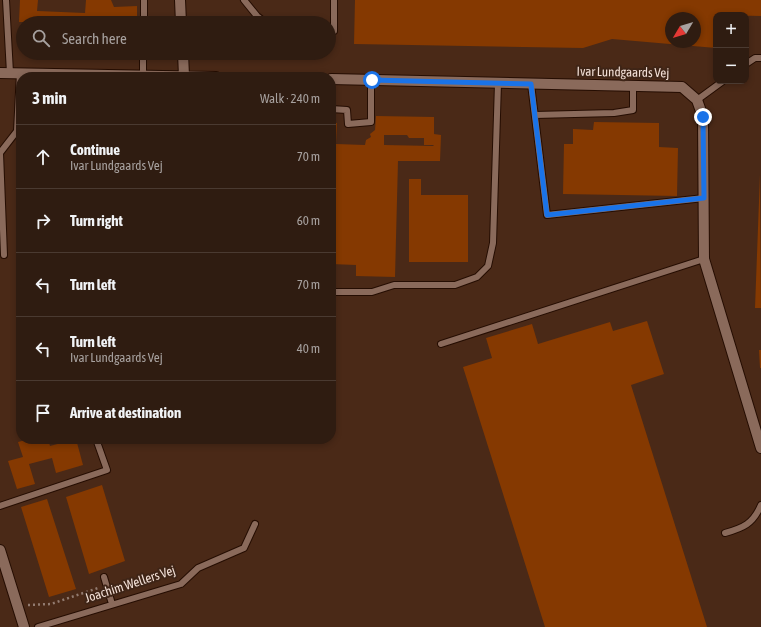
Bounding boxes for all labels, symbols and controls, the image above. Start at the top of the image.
north arrow [665,12,701,48]
map controls [713,12,749,84]
button: + [713,12,749,48]
search box [16,16,336,60]
icon: search [30,27,52,49]
text: Search here [62,30,127,47]
button: − [713,48,749,84]
street label: Ivar Lundgaards Vej [577,64,669,80]
route start [363,71,381,89]
text: 3 min [32,88,67,108]
text: Walk · 240 m [260,91,320,106]
route end [694,108,712,126]
text: Continue [70,141,120,158]
icon: ahead [32,146,54,168]
text: 70 m [297,149,320,164]
text: Ivar Lundgaards Vej [70,158,163,173]
icon: right [32,210,54,232]
text: Turn right [70,212,123,229]
text: 60 m [297,213,320,228]
icon: left [32,274,54,296]
text: Turn left [70,276,116,293]
text: 70 m [297,277,320,292]
text: Turn left [70,333,116,350]
icon: left [32,338,54,360]
text: 40 m [297,341,320,356]
text: Ivar Lundgaards Vej [70,350,163,365]
icon: arrive [32,402,54,424]
text: Arrive at destination [70,404,181,421]
street label: Joachim Wellers Vej [83,562,177,606]

